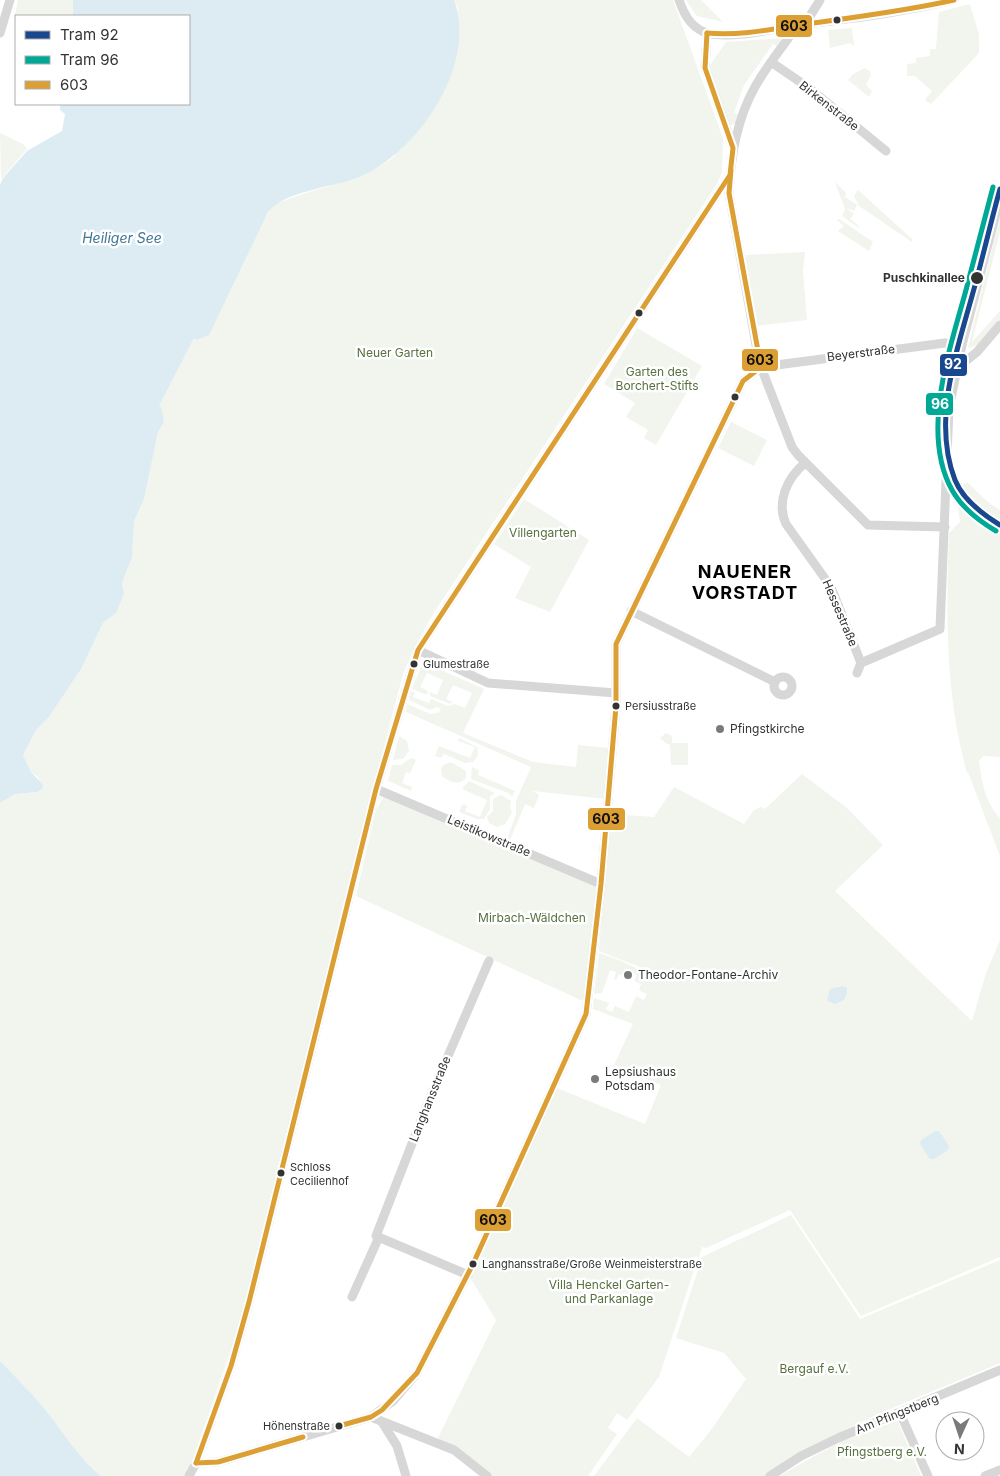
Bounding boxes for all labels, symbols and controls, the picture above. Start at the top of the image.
line badge: 603 [775,14,813,38]
legend [15,15,190,105]
unlabelled marker [832,15,842,25]
text: 603 [780,17,808,34]
text: Tram 92 [60,25,119,44]
text: Tram 96 [60,50,119,69]
text: 603 [60,75,88,94]
street label: Birkenstraße [796,78,862,134]
water label: Heiliger See [82,229,162,246]
place label: Puschkinallee [883,270,965,285]
marker: Puschkinallee [969,270,985,286]
unlabelled marker [634,308,644,318]
street label: Beyerstraße [826,341,896,364]
park label: Neuer Garten [357,345,433,360]
line badge: 603 [741,348,779,372]
text: 603 [746,351,774,368]
line badge: 92 [939,353,968,377]
text: 92 [944,355,962,372]
park label: Garten des Borchert-Stifts [616,364,698,393]
unlabelled marker [730,392,740,402]
line badge: 96 [925,392,954,416]
text: 96 [931,395,949,412]
park label: Villengarten [509,525,577,540]
district label: NAUENER VORSTADT [692,561,798,603]
street label: Hessestraße [820,577,861,649]
place label: Glumestraße [423,657,489,671]
marker: Glumestraße [409,659,419,669]
place label: Persiusstraße [625,699,696,713]
marker: Persiusstraße [611,701,621,711]
place label: Pfingstkirche [730,721,804,736]
marker: Pfingstkirche [714,723,726,735]
line badge: 603 [587,807,626,831]
text: 603 [592,810,620,827]
street label: Leistikowstraße [445,811,533,860]
park label: Mirbach-Wäldchen [478,910,586,925]
place label: Theodor-Fontane-Archiv [638,967,778,982]
marker: Theodor-Fontane-Archiv [622,969,634,981]
street label: Langhansstraße [406,1054,454,1144]
place label: Lepsiushaus Potsdam [605,1064,676,1093]
marker: Lepsiushaus Potsdam [589,1073,601,1085]
place label: Schloss Cecilienhof [290,1160,349,1188]
marker: Schloss Cecilienhof [276,1168,286,1178]
line badge: 603 [474,1208,512,1232]
text: 603 [479,1211,507,1228]
place label: Langhansstraße/Große Weinmeisterstraße [482,1257,702,1271]
marker: Langhansstraße/Große Weinmeisterstraße [468,1259,478,1269]
park label: Villa Henckel Garten- und Parkanlage [549,1277,669,1306]
park label: Bergauf e.V. [779,1361,849,1376]
street label: Am Pfingstberg [853,1390,940,1437]
north arrow [935,1411,985,1461]
place label: Höhenstraße [263,1419,330,1433]
marker: Höhenstraße [334,1421,344,1431]
text: N [954,1441,965,1458]
park label: Pfingstberg e.V. [837,1444,927,1459]

